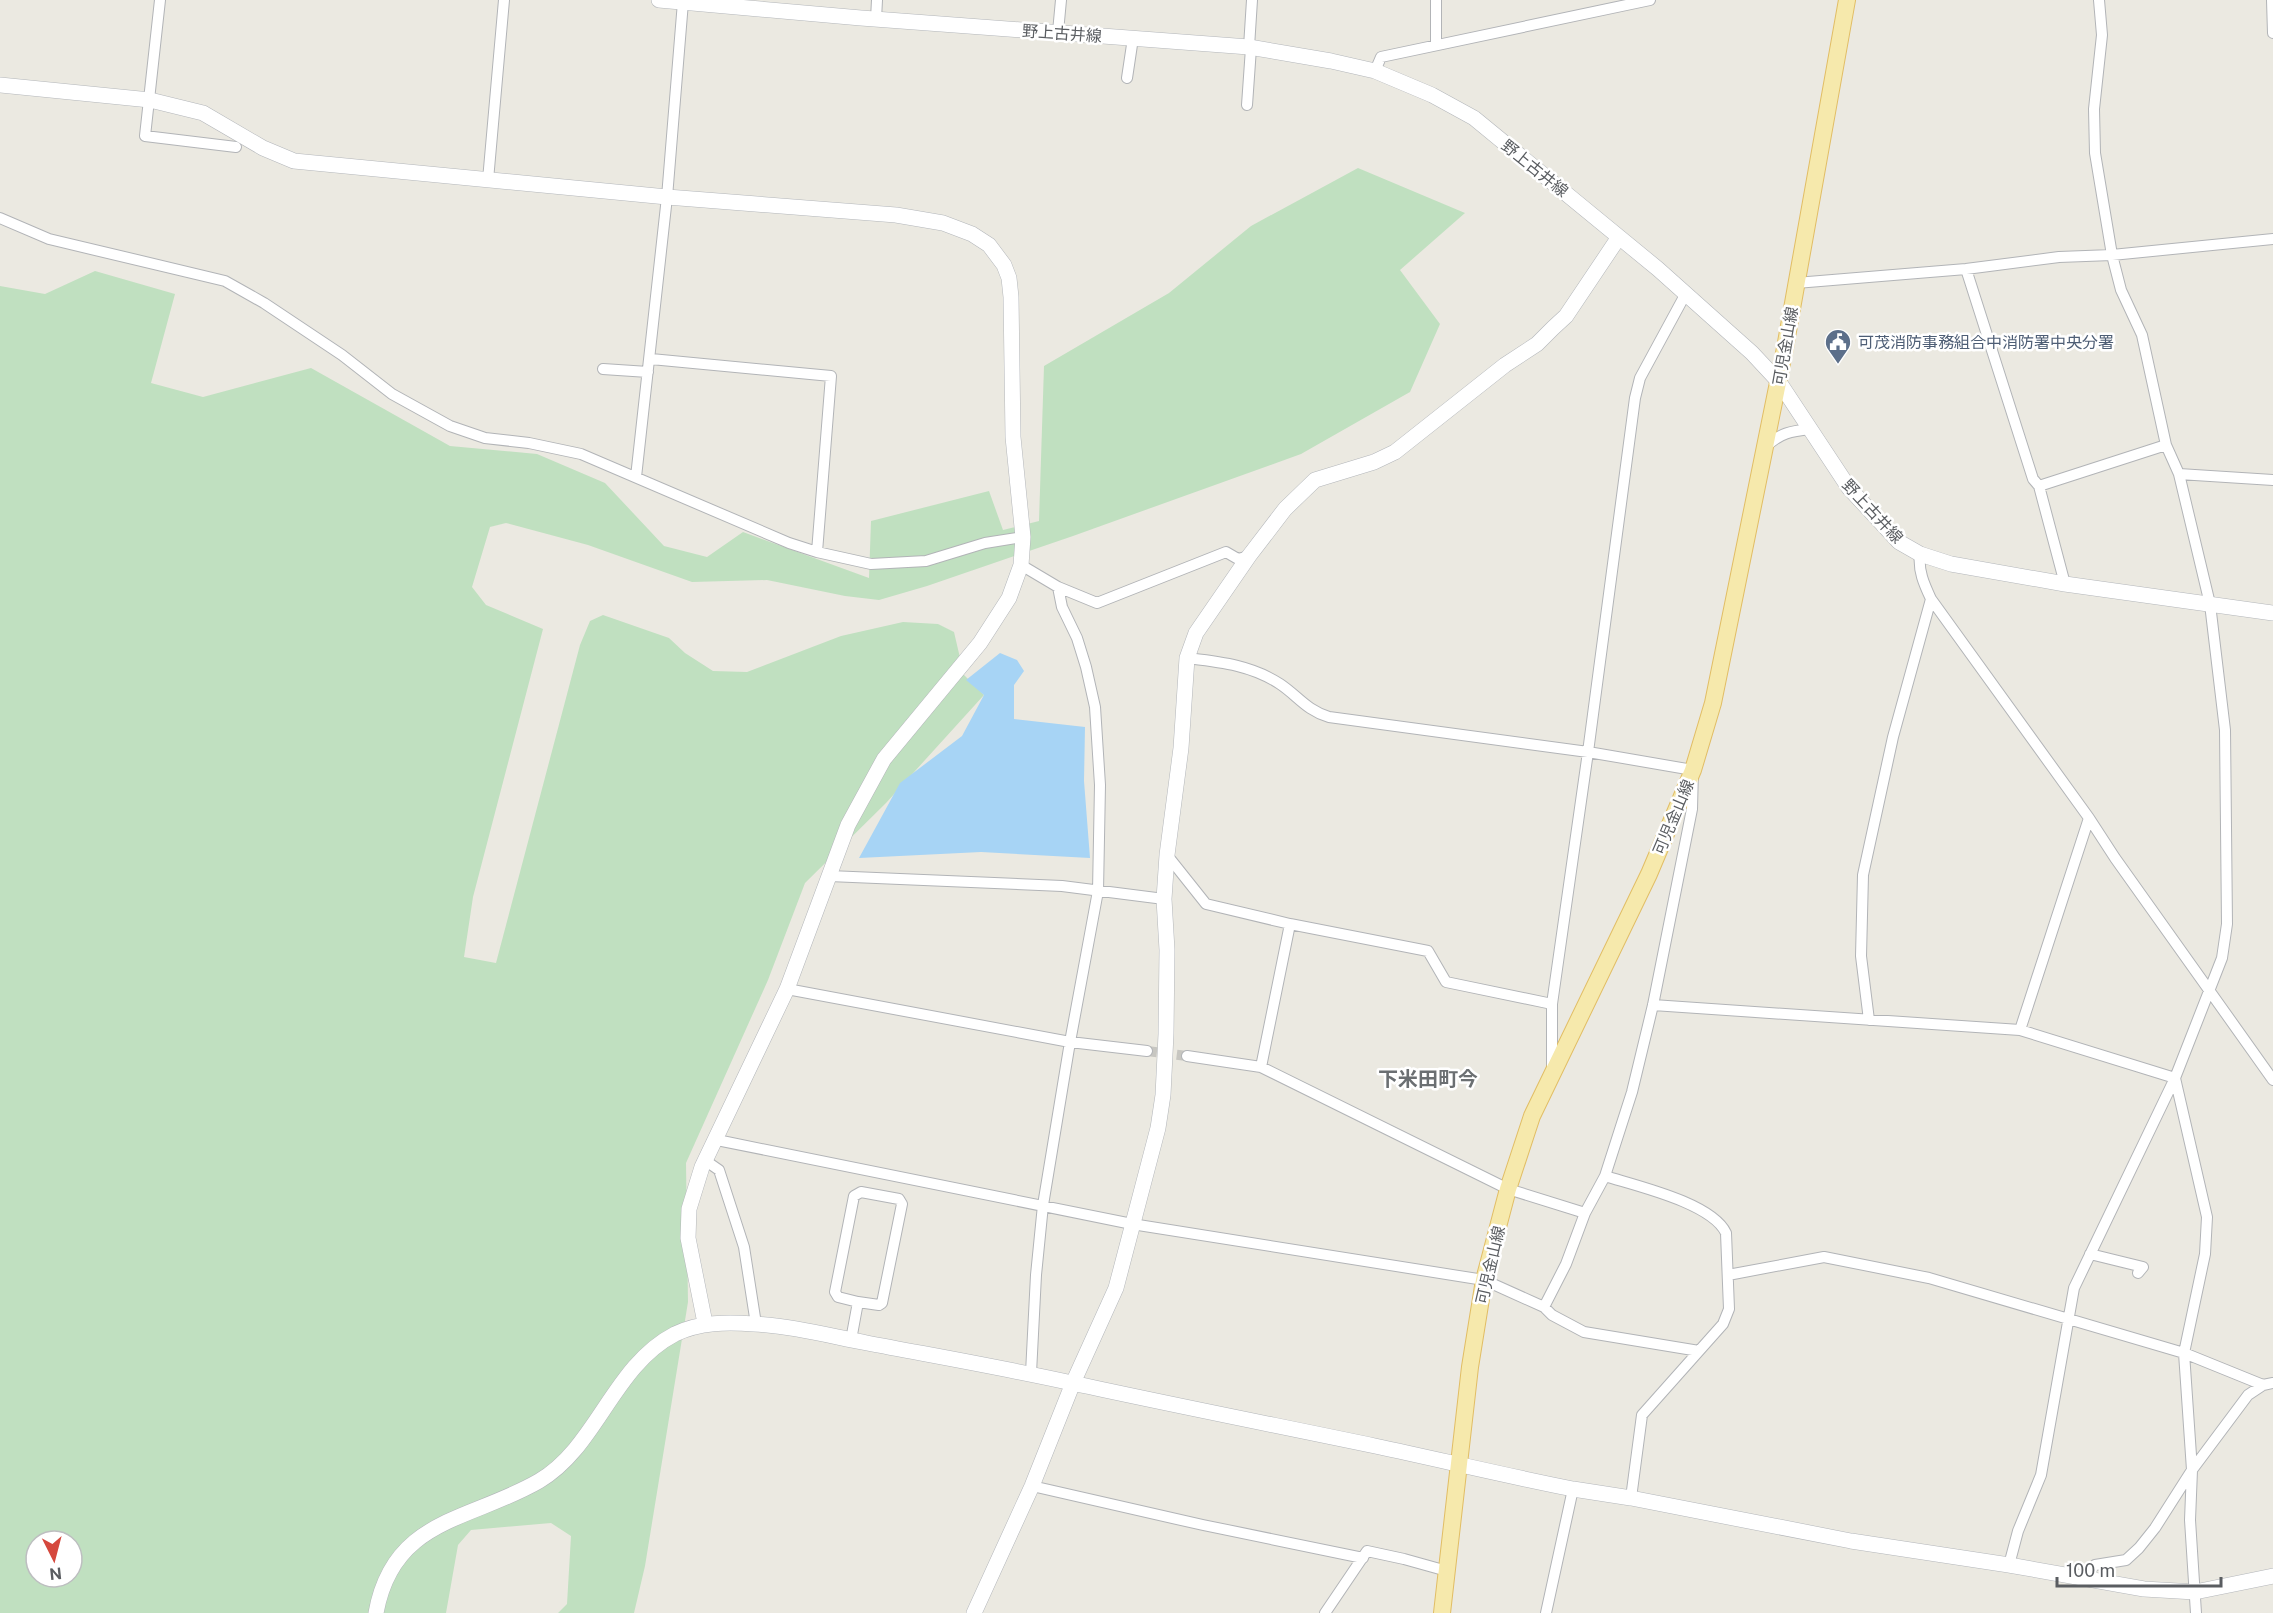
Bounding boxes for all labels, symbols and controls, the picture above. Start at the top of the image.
street label: 野上古井線 [1021,21,1103,46]
street label: 野上古井線 [1498,136,1572,201]
street label: 可児金山線 [1769,305,1802,387]
public building icon: 可茂消防事務組合中消防署中央分署 [1823,327,1853,365]
place label: 可茂消防事務組合中消防署中央分署 [1858,333,2114,352]
street label: 野上古井線 [1838,476,1907,547]
street label: 可児金山線 [1649,777,1698,858]
district label: 下米田町今 [1378,1067,1478,1091]
street label: 可児金山線 [1472,1224,1509,1306]
north arrow [24,1529,84,1589]
scale bar [2057,1550,2220,1588]
text: 100 m [2066,1560,2115,1581]
text: N [48,1563,63,1584]

